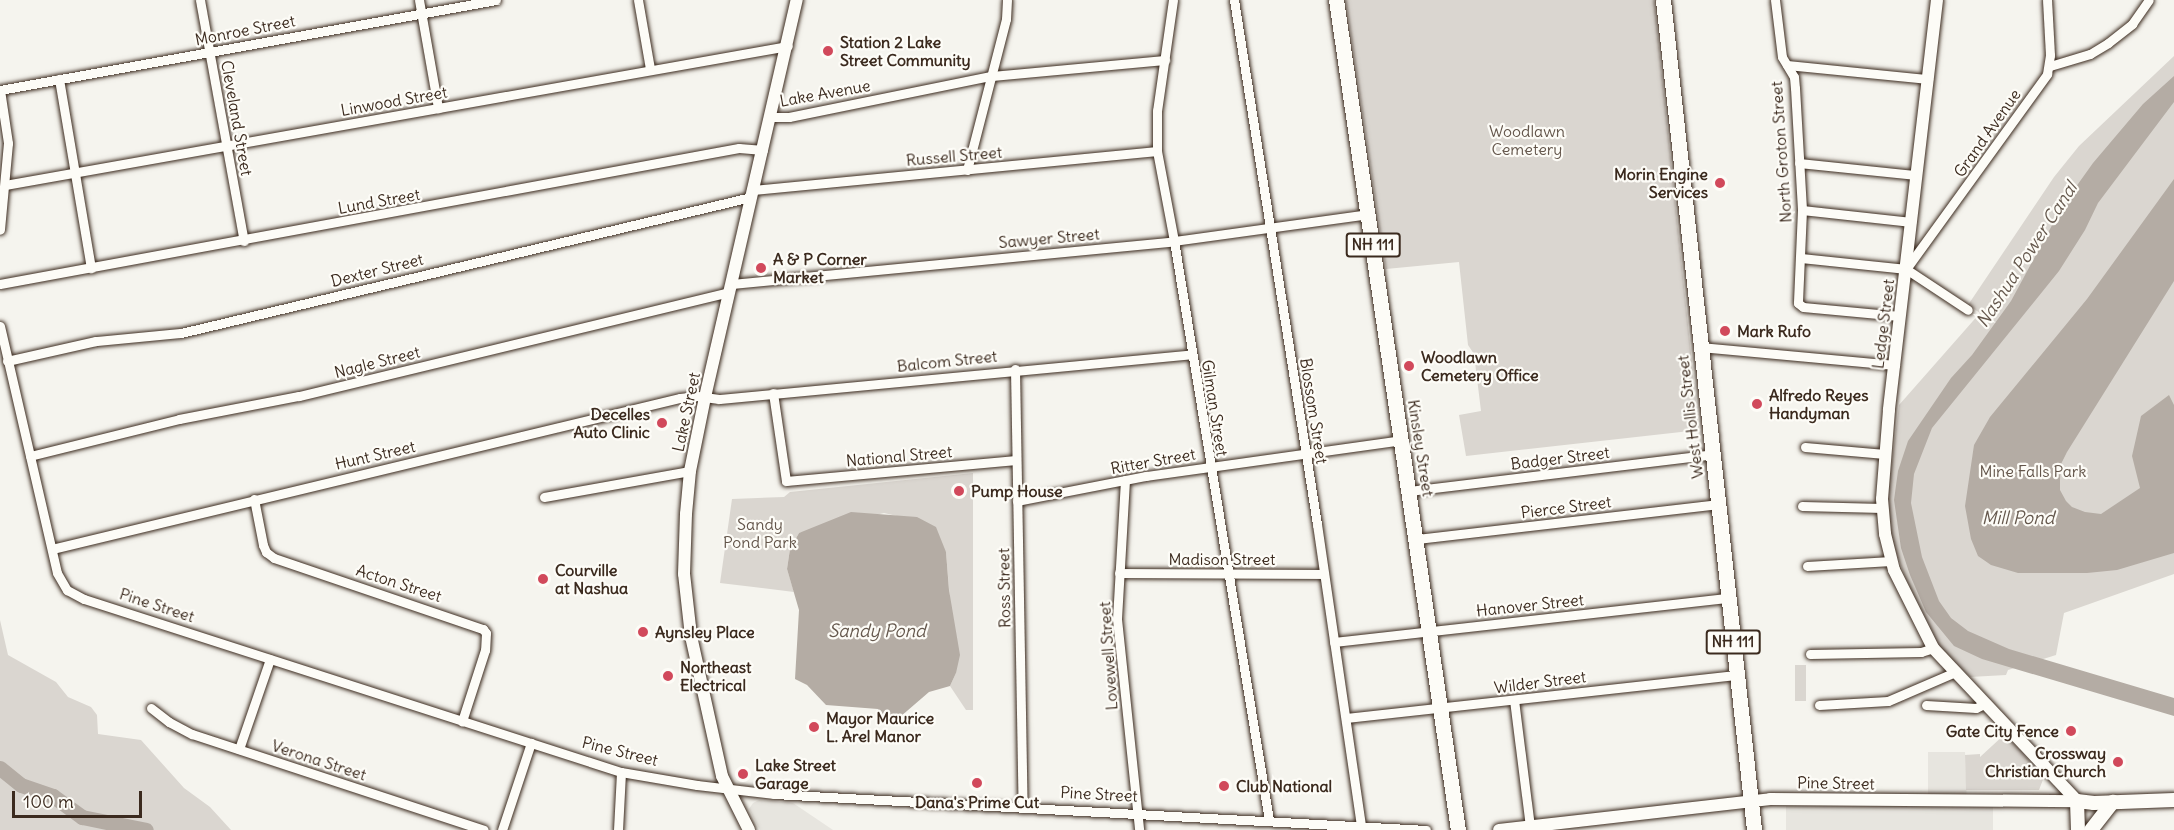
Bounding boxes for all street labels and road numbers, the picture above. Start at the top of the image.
street label: Monroe Street [193,11,297,49]
street label: Cleveland Street [217,59,257,177]
street label: Lake Avenue [778,76,872,110]
street label: North Groton Street [1766,81,1796,223]
street label: Linwood Street [339,82,449,120]
street label: Grand Avenue [1950,85,2024,181]
street label: Russell Street [905,142,1003,170]
street label: Lund Street [336,184,422,218]
street label: Sawyer Street [998,224,1100,252]
road number: NH 111 [1344,233,1402,257]
street label: Dexter Street [329,249,425,291]
street label: Ledge Street [1868,278,1898,370]
street label: Nagle Street [332,342,422,382]
street label: Balcom Street [896,346,998,376]
street label: West Hollis Street [1673,354,1707,480]
street label: Blossom Street [1296,357,1332,465]
street label: Gilman Street [1198,358,1232,458]
street label: Lake Street [668,370,704,454]
street label: Kinsley Street [1404,398,1438,498]
street label: Hunt Street [333,436,417,474]
street label: National Street [845,442,953,470]
street label: Badger Street [1509,442,1611,474]
street label: Ritter Street [1109,444,1197,478]
street label: Pierce Street [1520,492,1612,522]
street label: Ross Street [994,548,1014,628]
street label: Madison Street [1169,549,1275,569]
street label: Acton Street [354,560,444,606]
street label: Pine Street [117,584,197,626]
street label: Hanover Street [1475,590,1585,620]
street label: Lovewell Street [1095,601,1121,711]
road number: NH 111 [1704,630,1762,654]
street label: Wilder Street [1493,667,1587,697]
street label: Pine Street [580,732,660,770]
street label: Verona Street [269,736,369,784]
street label: Pine Street [1797,773,1875,793]
street label: Pine Street [1060,782,1138,806]

